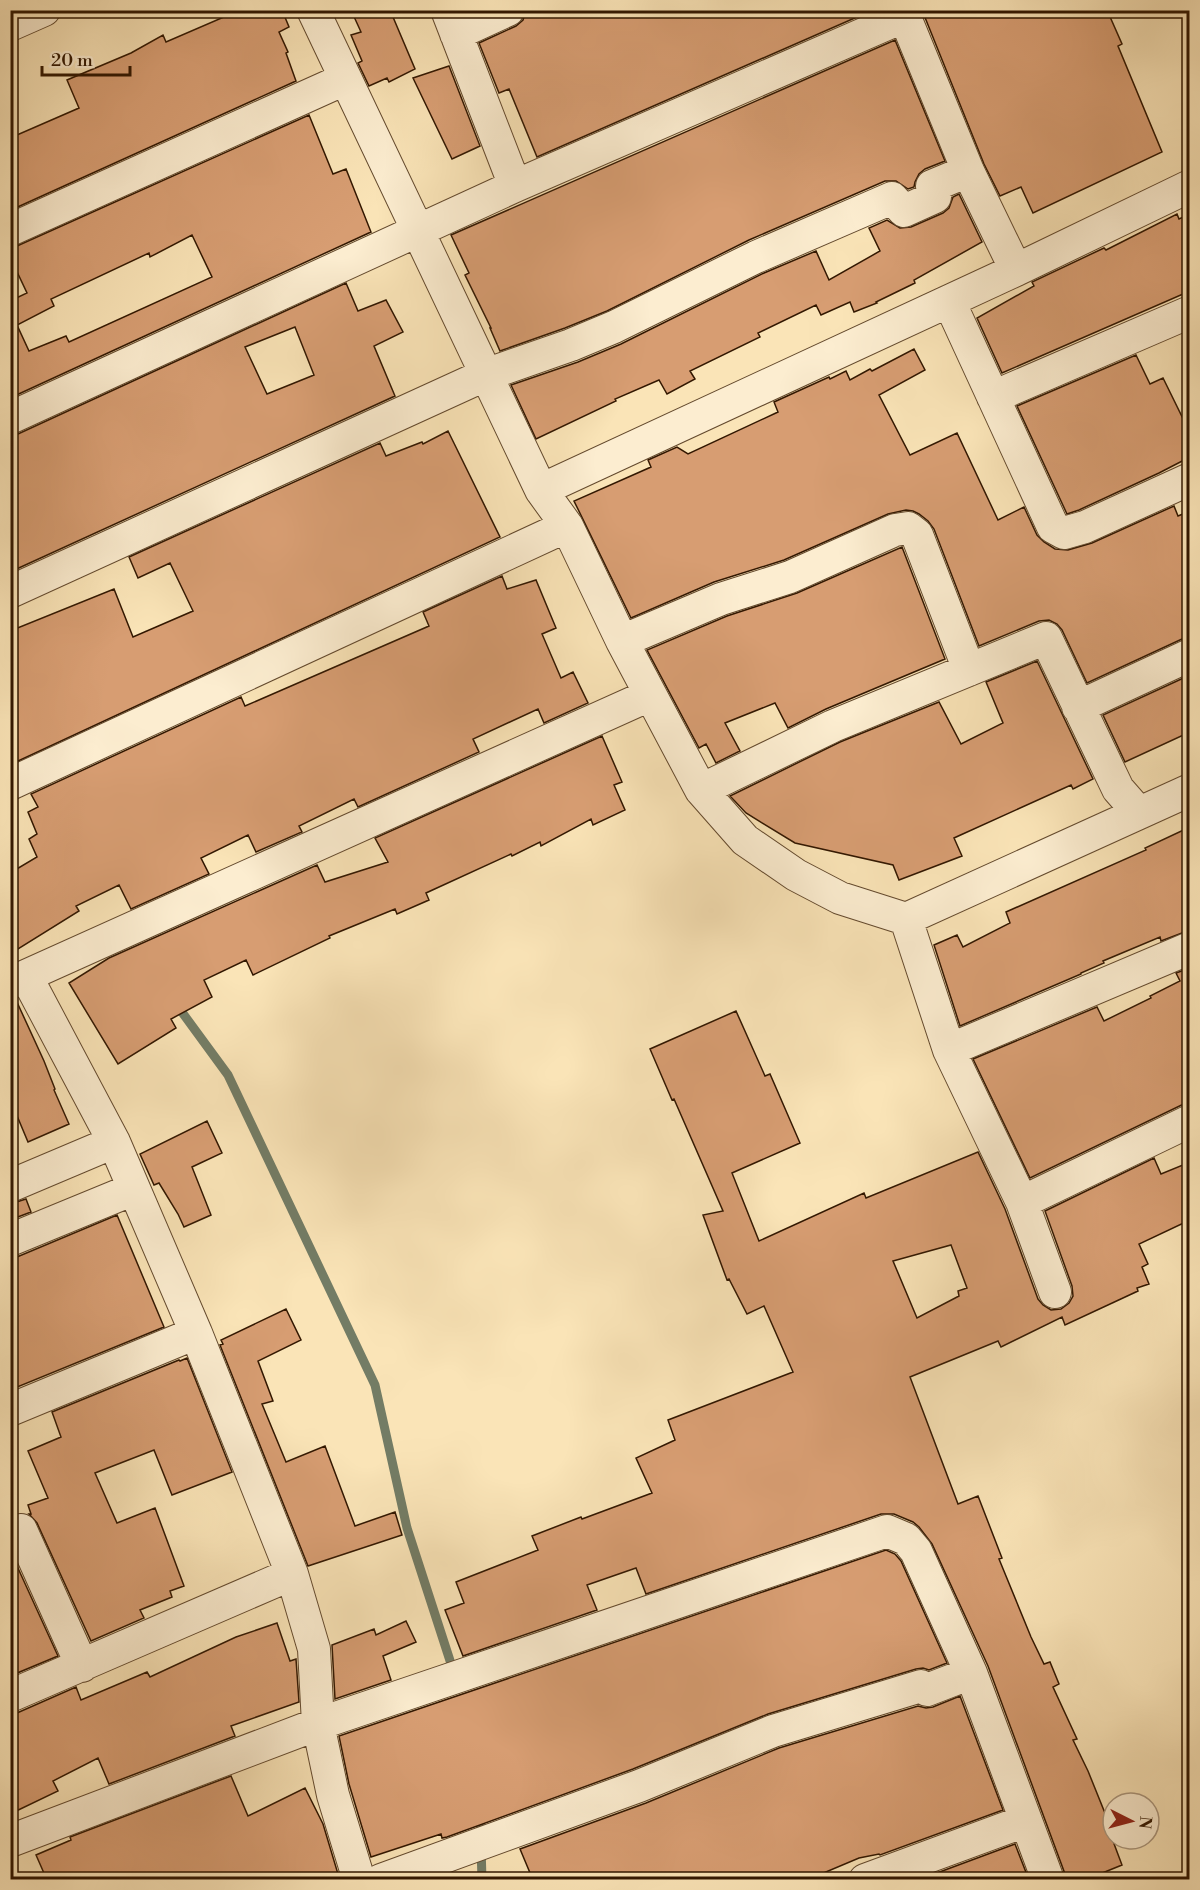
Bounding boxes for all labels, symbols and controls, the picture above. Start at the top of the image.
scale bar [42,39,130,77]
text: 20 m [51,49,93,72]
north arrow [1101,1791,1161,1851]
text: N [1134,1815,1156,1830]

